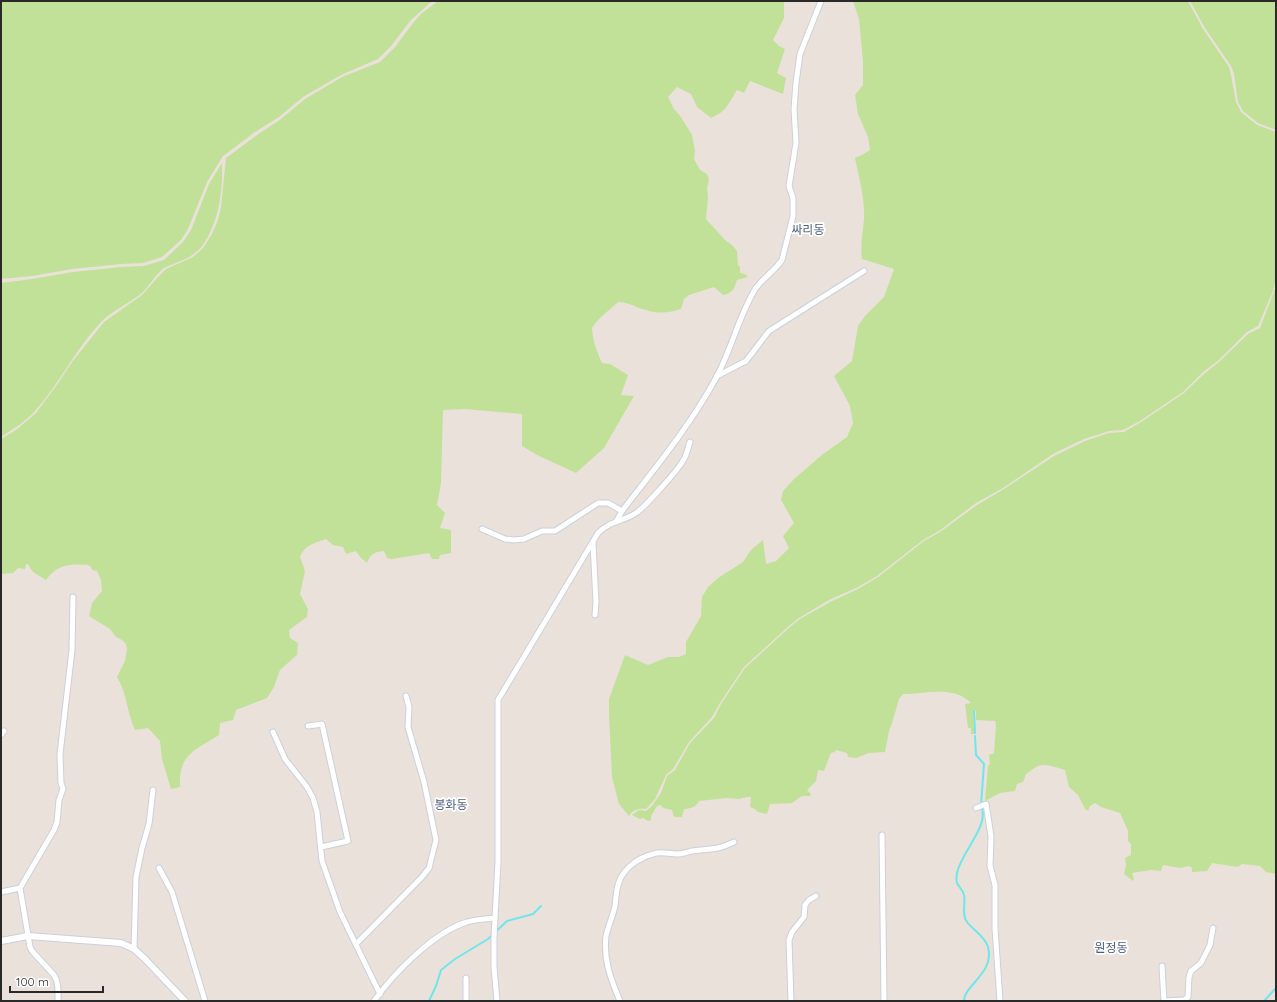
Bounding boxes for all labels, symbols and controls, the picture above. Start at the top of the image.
district label: 싸리동 [791,222,825,237]
district label: 봉화동 [434,797,468,812]
district label: 원정동 [1094,940,1128,955]
scale bar [10,968,103,994]
text: 100 m [16,974,49,989]

